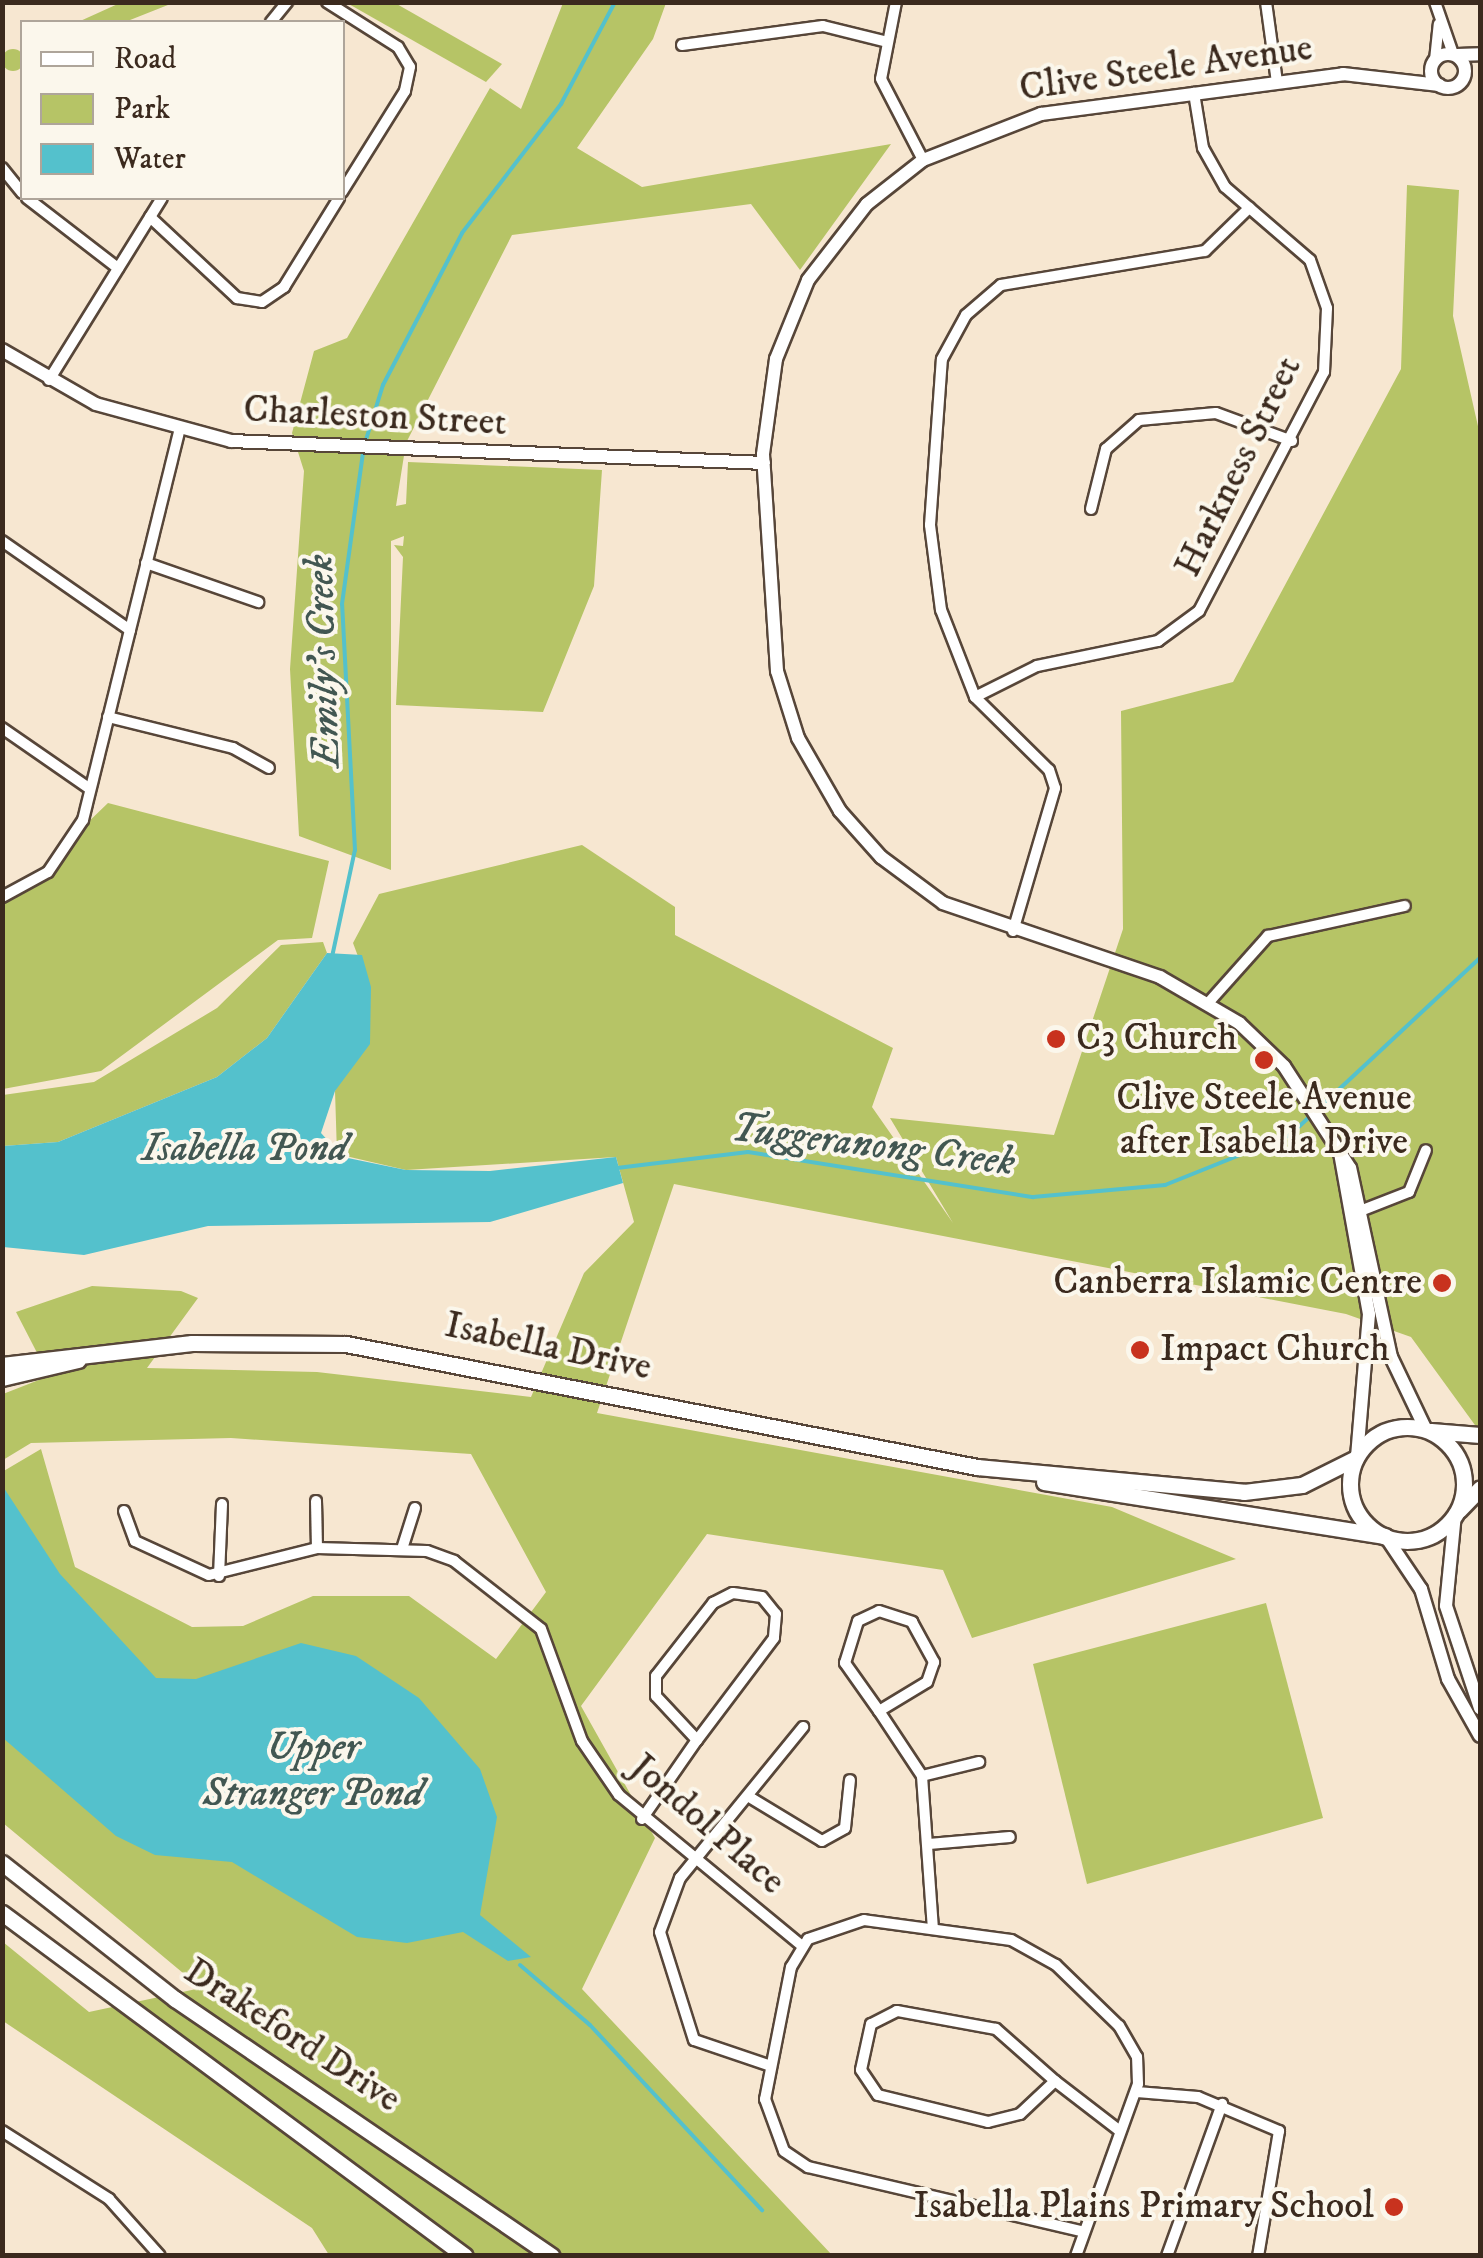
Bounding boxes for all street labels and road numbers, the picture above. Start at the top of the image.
street label: Clive Steele Avenue [1017,26,1315,112]
street label: Harkness Street [1166,349,1312,585]
street label: Charleston Street [242,387,508,447]
street label: Isabella Drive [441,1303,655,1391]
street label: Jondol Place [620,1745,794,1905]
street label: Drakeford Drive [175,1949,409,2123]

